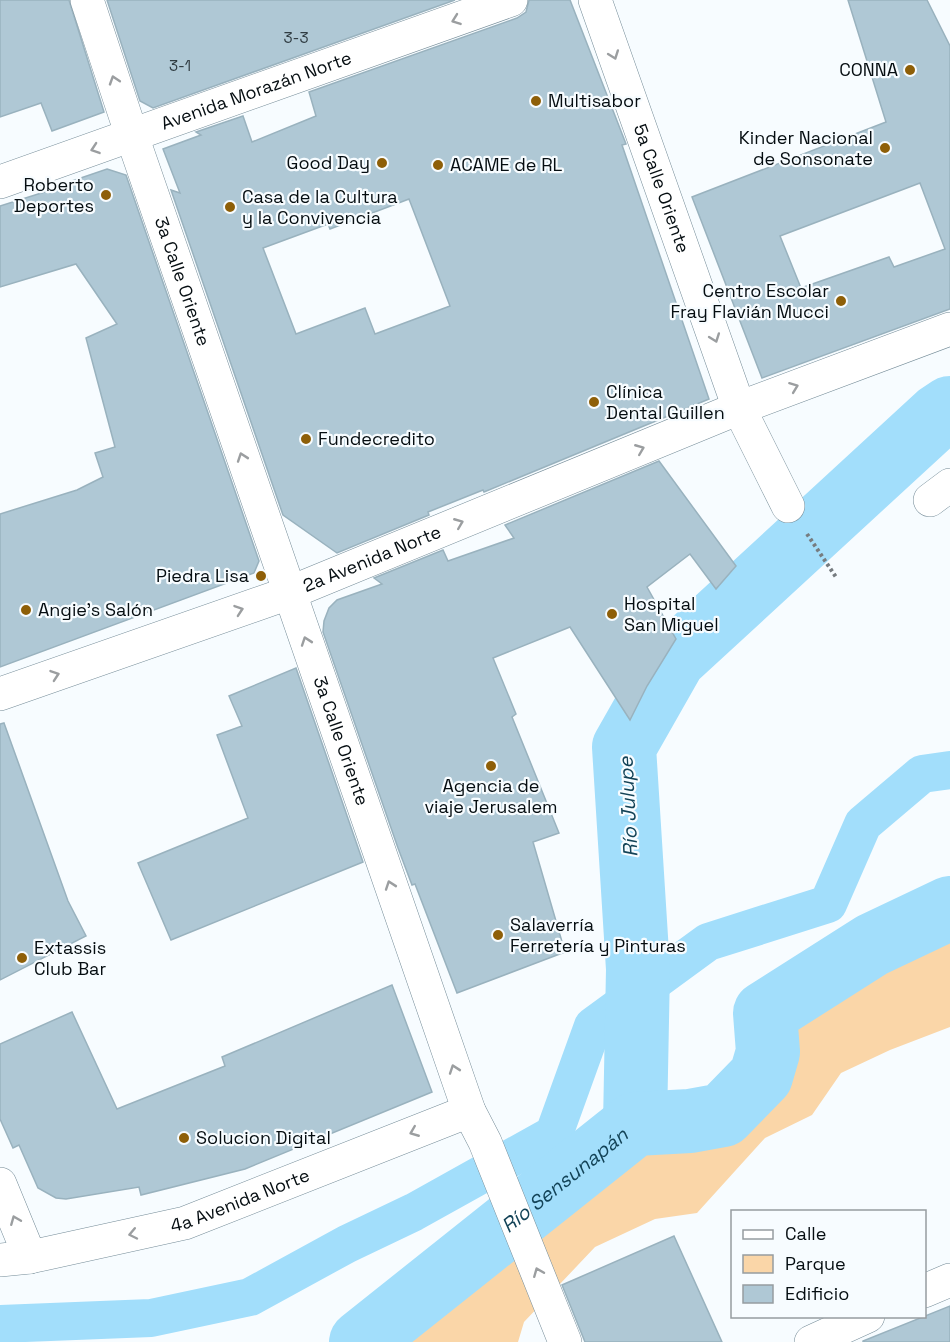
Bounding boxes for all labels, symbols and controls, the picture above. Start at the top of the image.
one-way arrow [451,12,462,25]
house number: 3-3 [284,28,308,47]
street label: Avenida Morazán Norte [158,46,354,135]
one-way arrow [607,49,620,60]
house number: 3-1 [169,56,191,75]
place label: CONNA [839,58,898,81]
marker: CONNA [903,63,917,77]
one-way arrow [108,75,121,86]
place label: Multisabor [548,89,641,112]
marker: Multisabor [529,94,543,108]
street label: 5a Calle Oriente [629,121,695,256]
place label: Kinder Nacional de Sonsonate [739,126,873,170]
one-way arrow [90,141,101,154]
marker: Kinder Nacional de Sonsonate [878,141,892,155]
place label: Good Day [287,151,370,174]
place label: ACAME de RL [450,153,563,176]
marker: Good Day [375,156,389,170]
marker: ACAME de RL [431,158,445,172]
place label: Roberto Deportes [14,173,94,217]
place label: Casa de la Cultura y la Convivencia [242,185,398,229]
marker: Roberto Deportes [99,188,113,202]
marker: Casa de la Cultura y la Convivencia [223,200,237,214]
street label: 3a Calle Oriente [150,214,216,349]
place label: Centro Escolar Fray Flavián Mucci [670,279,829,323]
marker: Centro Escolar Fray Flavián Mucci [834,294,848,308]
one-way arrow [708,332,720,343]
place label: Clínica Dental Guillen [606,380,725,424]
one-way arrow [788,382,798,395]
marker: Clínica Dental Guillen [587,395,601,409]
place label: Fundecredito [318,427,435,450]
marker: Fundecredito [299,432,313,446]
one-way arrow [633,444,644,456]
one-way arrow [236,452,249,463]
one-way arrow [453,518,464,530]
street label: 2a Avenida Norte [299,520,444,597]
place label: Piedra Lisa [156,564,249,587]
marker: Piedra Lisa [254,569,268,583]
place label: Hospital San Miguel [624,592,719,636]
place label: Angie's Salón [38,598,153,621]
marker: Angie's Salón [19,603,33,617]
one-way arrow [233,605,244,618]
marker: Hospital San Miguel [605,607,619,621]
one-way arrow [300,636,313,647]
one-way arrow [49,670,60,683]
street label: 3a Calle Oriente [309,673,375,808]
water label: Río Julupe [612,755,644,858]
marker: Agencia de viaje Jerusalem [484,759,498,773]
place label: Agencia de viaje Jerusalem [424,774,558,818]
one-way arrow [385,880,398,891]
place label: Salaverría Ferretería y Pinturas [510,913,686,957]
marker: Salaverría Ferretería y Pinturas [491,928,505,942]
place label: Extassis Club Bar [34,936,106,980]
marker: Extassis Club Bar [15,951,29,965]
one-way arrow [449,1064,462,1075]
water label: Río Sensunapán [496,1121,634,1238]
one-way arrow [410,1125,420,1138]
place label: Solucion Digital [196,1126,331,1149]
marker: Solucion Digital [177,1131,191,1145]
street label: 4a Avenida Norte [168,1163,313,1237]
legend [731,1210,926,1318]
one-way arrow [10,1215,22,1226]
text: Calle [785,1222,826,1245]
one-way arrow [128,1227,138,1240]
text: Parque [785,1252,846,1275]
one-way arrow [533,1268,545,1279]
text: Edificio [785,1282,849,1305]

